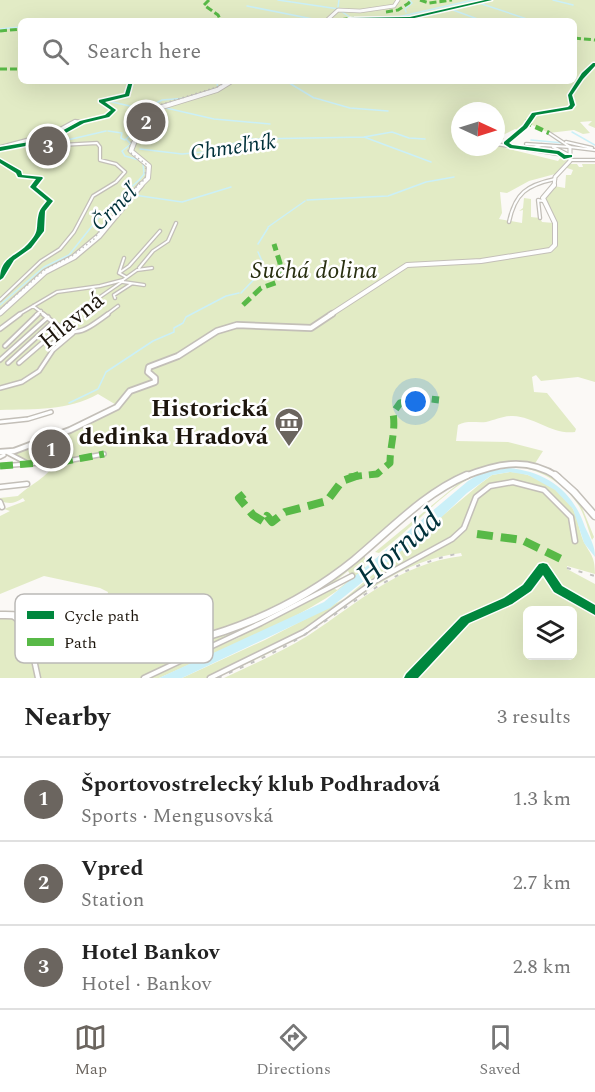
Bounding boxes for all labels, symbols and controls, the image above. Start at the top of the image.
search box [18,18,577,84]
icon: search [39,35,72,68]
text: Search here [87,35,201,68]
pin: 2 [126,100,166,144]
north arrow [451,102,505,156]
pin: 3 [28,124,68,168]
water label: Chmeľník [188,125,278,170]
water label: Črmeľ [83,174,148,239]
park label: Suchá dolina [251,253,377,289]
street label: Hlavná [31,283,112,358]
your location [401,387,430,416]
place label: Historická dedinka Hradová [79,391,269,455]
museum icon: Historická dedinka Hradová [273,406,305,448]
pin: 1 [32,426,70,472]
water label: Hornád [345,497,453,600]
legend [15,594,213,663]
text: Cycle path [64,604,139,628]
map controls [523,606,577,660]
button: layers [523,606,577,660]
text: Path [64,631,97,655]
text: Nearby [24,697,110,737]
text: 3 results [497,702,571,732]
text: Športovostrelecký klub Podhradová [81,768,440,801]
text: 1 [38,784,49,814]
text: 1.3 km [513,784,571,814]
text: Sports · Mengusovská [81,801,273,831]
text: Vpred [81,852,143,885]
text: 2 [38,868,49,898]
text: 2.7 km [513,868,571,898]
text: Station [81,885,144,915]
text: Hotel Bankov [81,936,219,969]
text: 3 [38,952,49,982]
text: 2.8 km [513,952,571,982]
text: Hotel · Bankov [81,969,211,999]
tab: Map [74,1021,107,1081]
tab: Directions [256,1021,331,1081]
tab: Saved [480,1021,521,1081]

